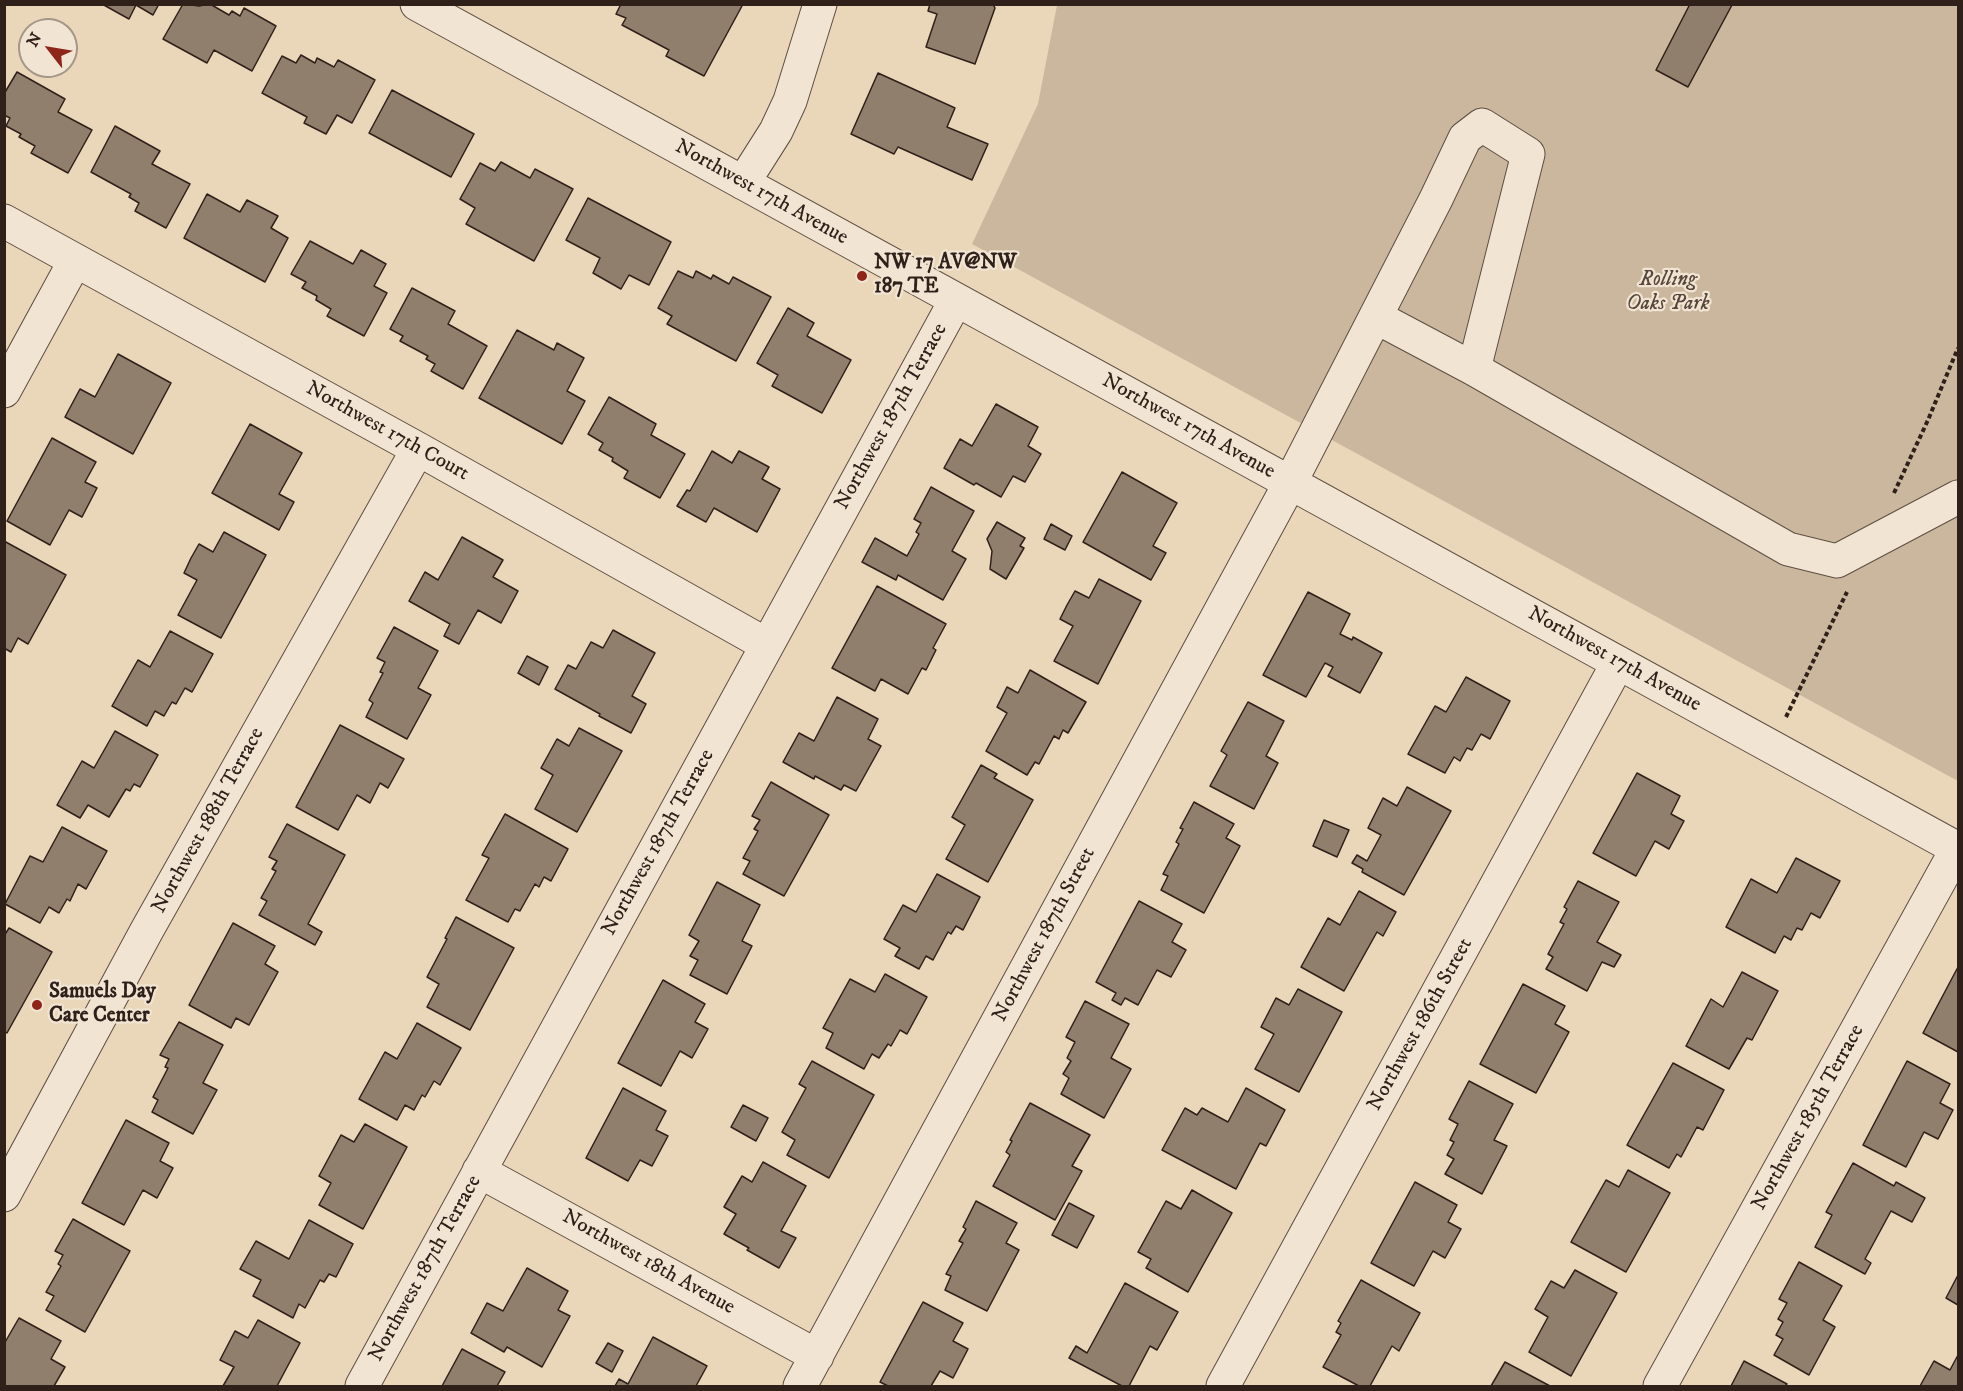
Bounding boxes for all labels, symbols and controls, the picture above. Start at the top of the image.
north arrow [18,18,78,78]
text: N [22,29,46,51]
street label: Northwest 17th Avenue [670,135,852,251]
place label: NW 17 AV@NW 187 TE [874,251,1017,301]
park label: Rolling Oaks Park [1626,268,1710,318]
marker: NW 17 AV@NW 187 TE [855,269,869,283]
street label: Northwest 187th Terrace [830,319,954,515]
street label: Northwest 17th Avenue [1097,369,1279,485]
street label: Northwest 17th Court [301,377,473,487]
street label: Northwest 17th Avenue [1523,602,1705,718]
street label: Northwest 188th Terrace [147,724,271,918]
street label: Northwest 187th Terrace [597,745,721,941]
street label: Northwest 187th Street [988,843,1102,1027]
street label: Northwest 186th Street [1363,934,1479,1116]
place label: Samuels Day Care Center [49,980,156,1030]
marker: Samuels Day Care Center [30,998,44,1012]
street label: Northwest 185th Terrace [1747,1021,1871,1215]
street label: Northwest 187th Terrace [364,1171,488,1367]
street label: Northwest 18th Avenue [557,1205,739,1321]

